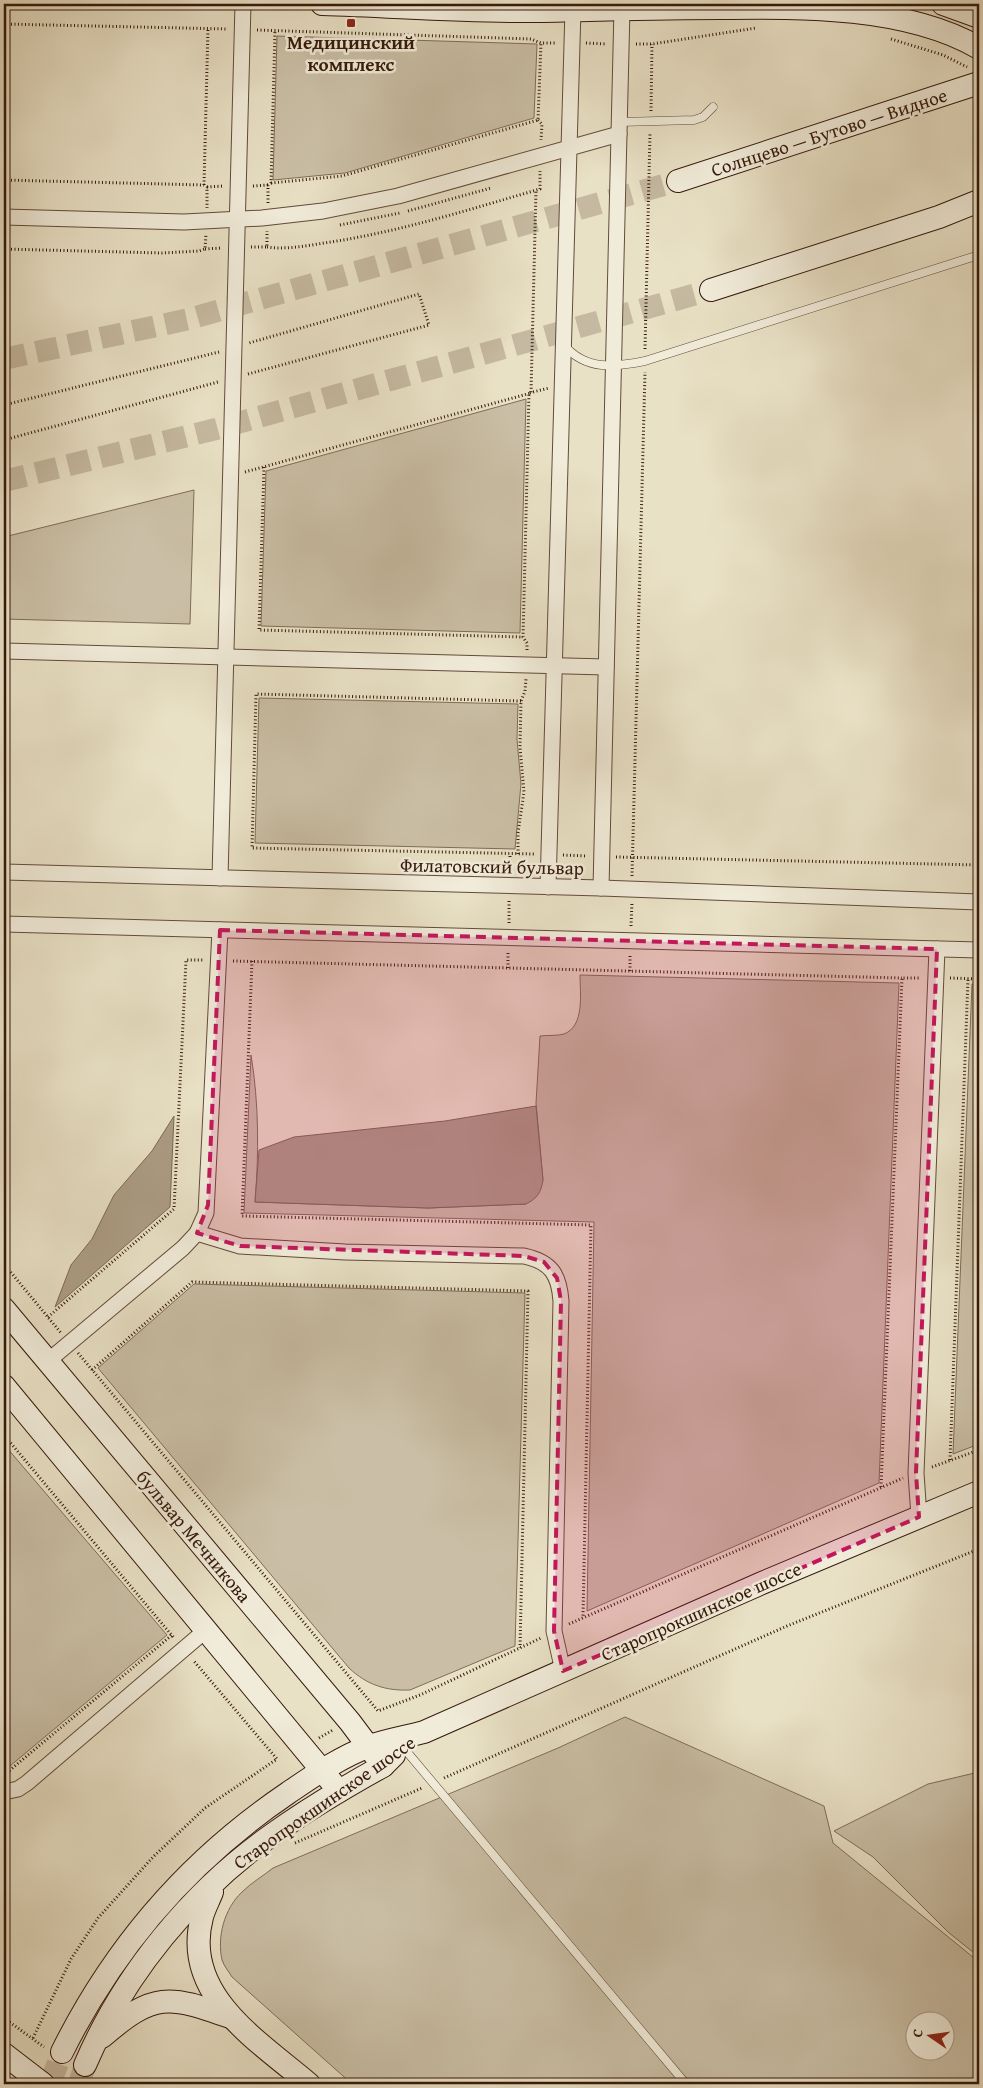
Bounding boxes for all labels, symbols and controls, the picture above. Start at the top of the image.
marker: Медицинский комплекс [345,17,357,29]
place label: Медицинский комплекс [287,28,415,78]
street label: Солнцево — Бутово — Видное [707,81,951,183]
street label: Филатовский бульвар [400,850,584,882]
street label: бульвар Мечникова [130,1463,258,1609]
street label: Старопрокшинское шоссе [596,1554,806,1668]
street label: Старопрокшинское шоссе [227,1728,421,1876]
north arrow [906,2010,956,2060]
text: С [907,2027,928,2039]

